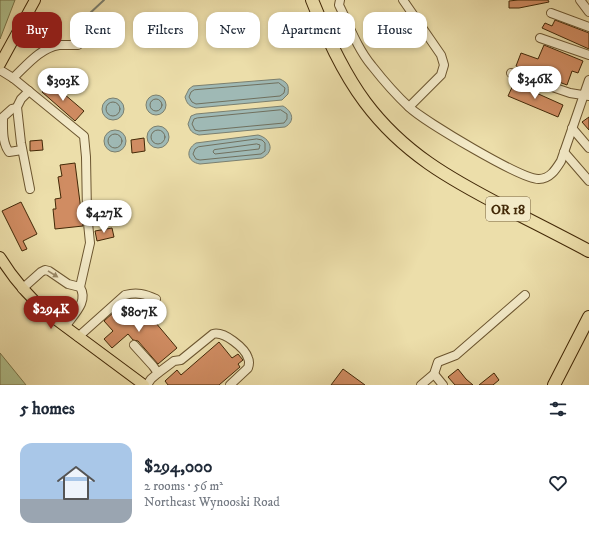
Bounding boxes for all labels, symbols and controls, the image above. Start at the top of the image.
chip: Buy [12,12,62,48]
chip: Rent [70,12,125,48]
chip: Filters [133,12,198,48]
chip: New [206,12,260,48]
chip: Apartment [268,12,355,48]
chip: House [363,12,427,48]
pin: $346K [507,66,563,100]
pin: $303K [35,68,91,102]
text: $346K [517,71,553,87]
text: $303K [47,73,79,89]
road number: OR 18 [486,197,530,221]
pin: $427K [76,200,132,234]
text: $427K [86,205,122,221]
one-way arrow [47,271,59,278]
pin: $294K [23,296,79,330]
pin: $807K [111,299,167,333]
text: $294K [33,301,69,317]
text: $807K [121,304,157,320]
text: 5 homes [20,398,75,420]
icon: filters [547,398,569,420]
text: $294,000 [144,456,212,478]
icon: home [52,459,100,507]
icon: heart [547,472,569,494]
text: 2 rooms · 56 m² [144,478,223,494]
text: Northeast Wynooski Road [144,494,280,510]

